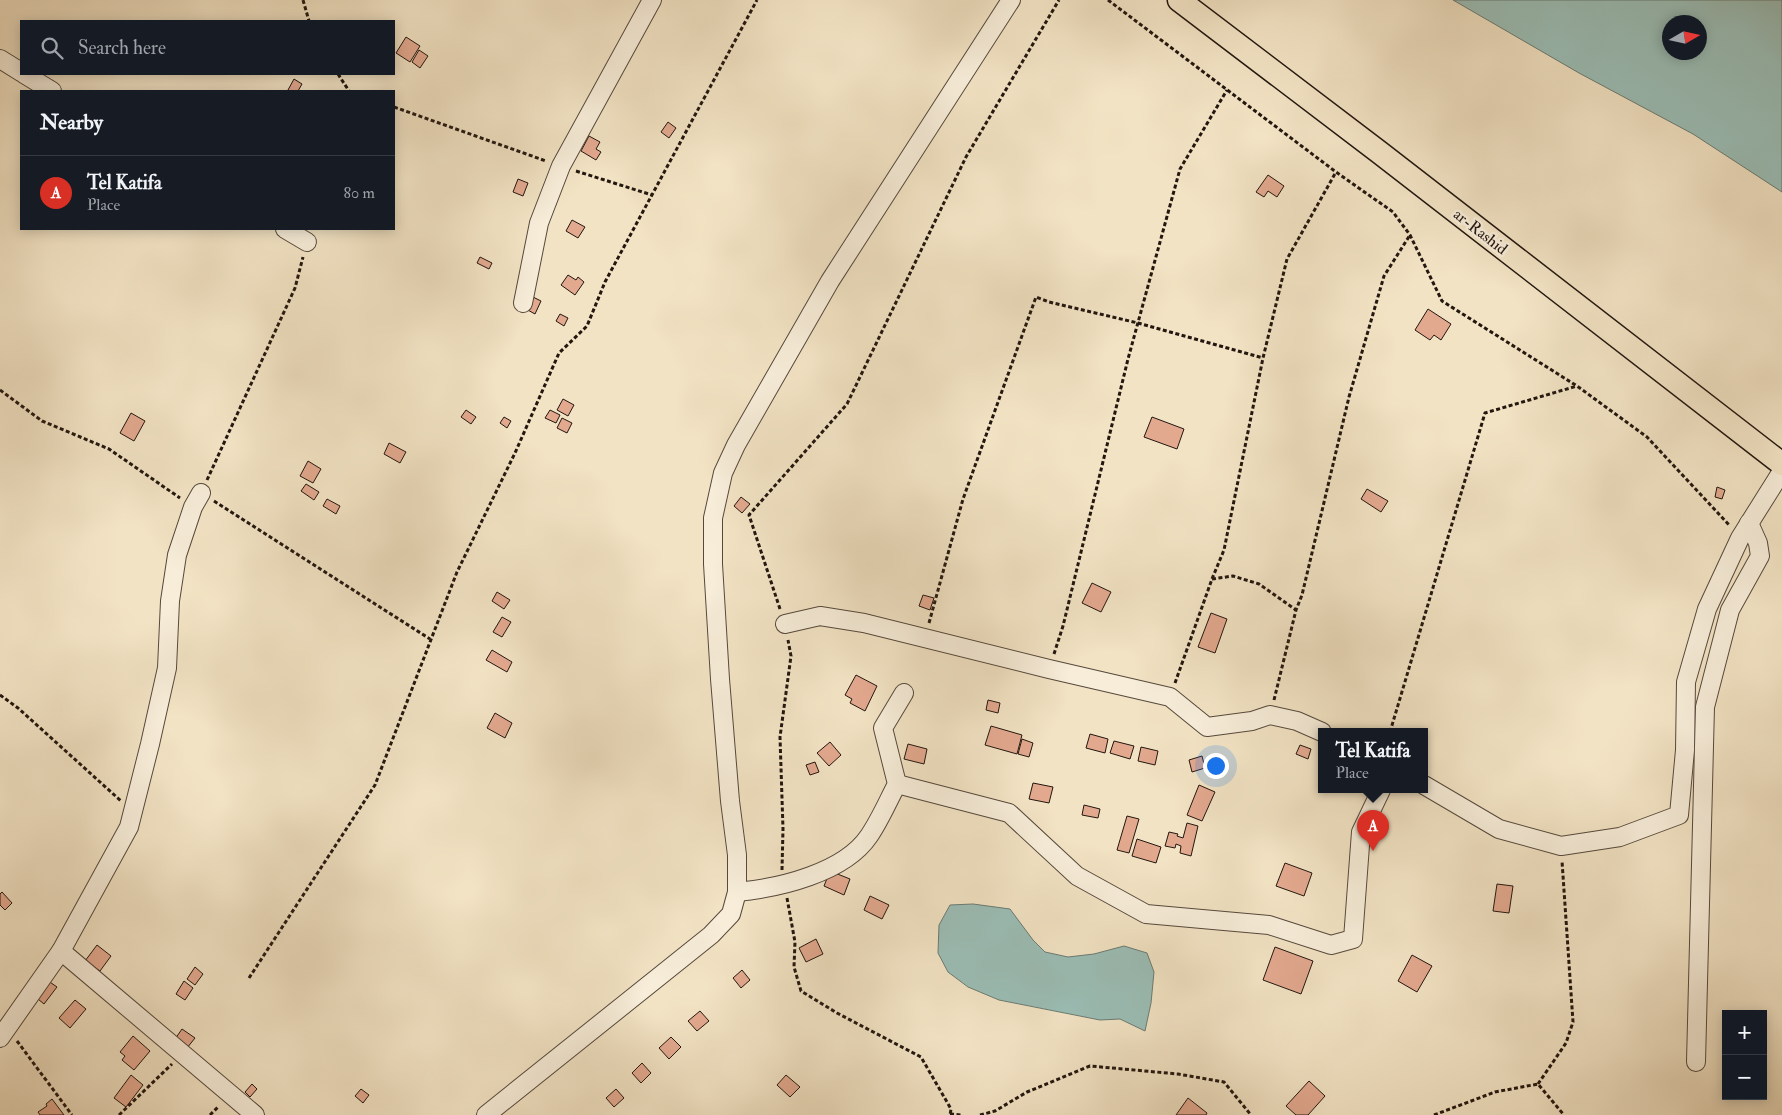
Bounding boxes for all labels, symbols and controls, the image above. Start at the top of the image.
north arrow [1662,15,1707,60]
search box [20,20,395,75]
icon: search [38,34,66,62]
text: Search here [78,36,166,60]
text: Nearby [40,109,103,136]
text: Tel Katifa [87,171,162,195]
text: A [51,183,61,203]
text: 80 m [344,183,375,203]
text: Place [87,195,120,215]
street label: ar-Rashid [1449,204,1512,259]
popup [1318,728,1428,793]
text: Tel Katifa [1336,739,1410,763]
your location [1203,753,1229,779]
text: Place [1336,763,1369,783]
pin: A [1357,810,1389,851]
map controls [1722,1010,1767,1100]
button: + [1722,1010,1767,1055]
button: − [1722,1055,1767,1100]

